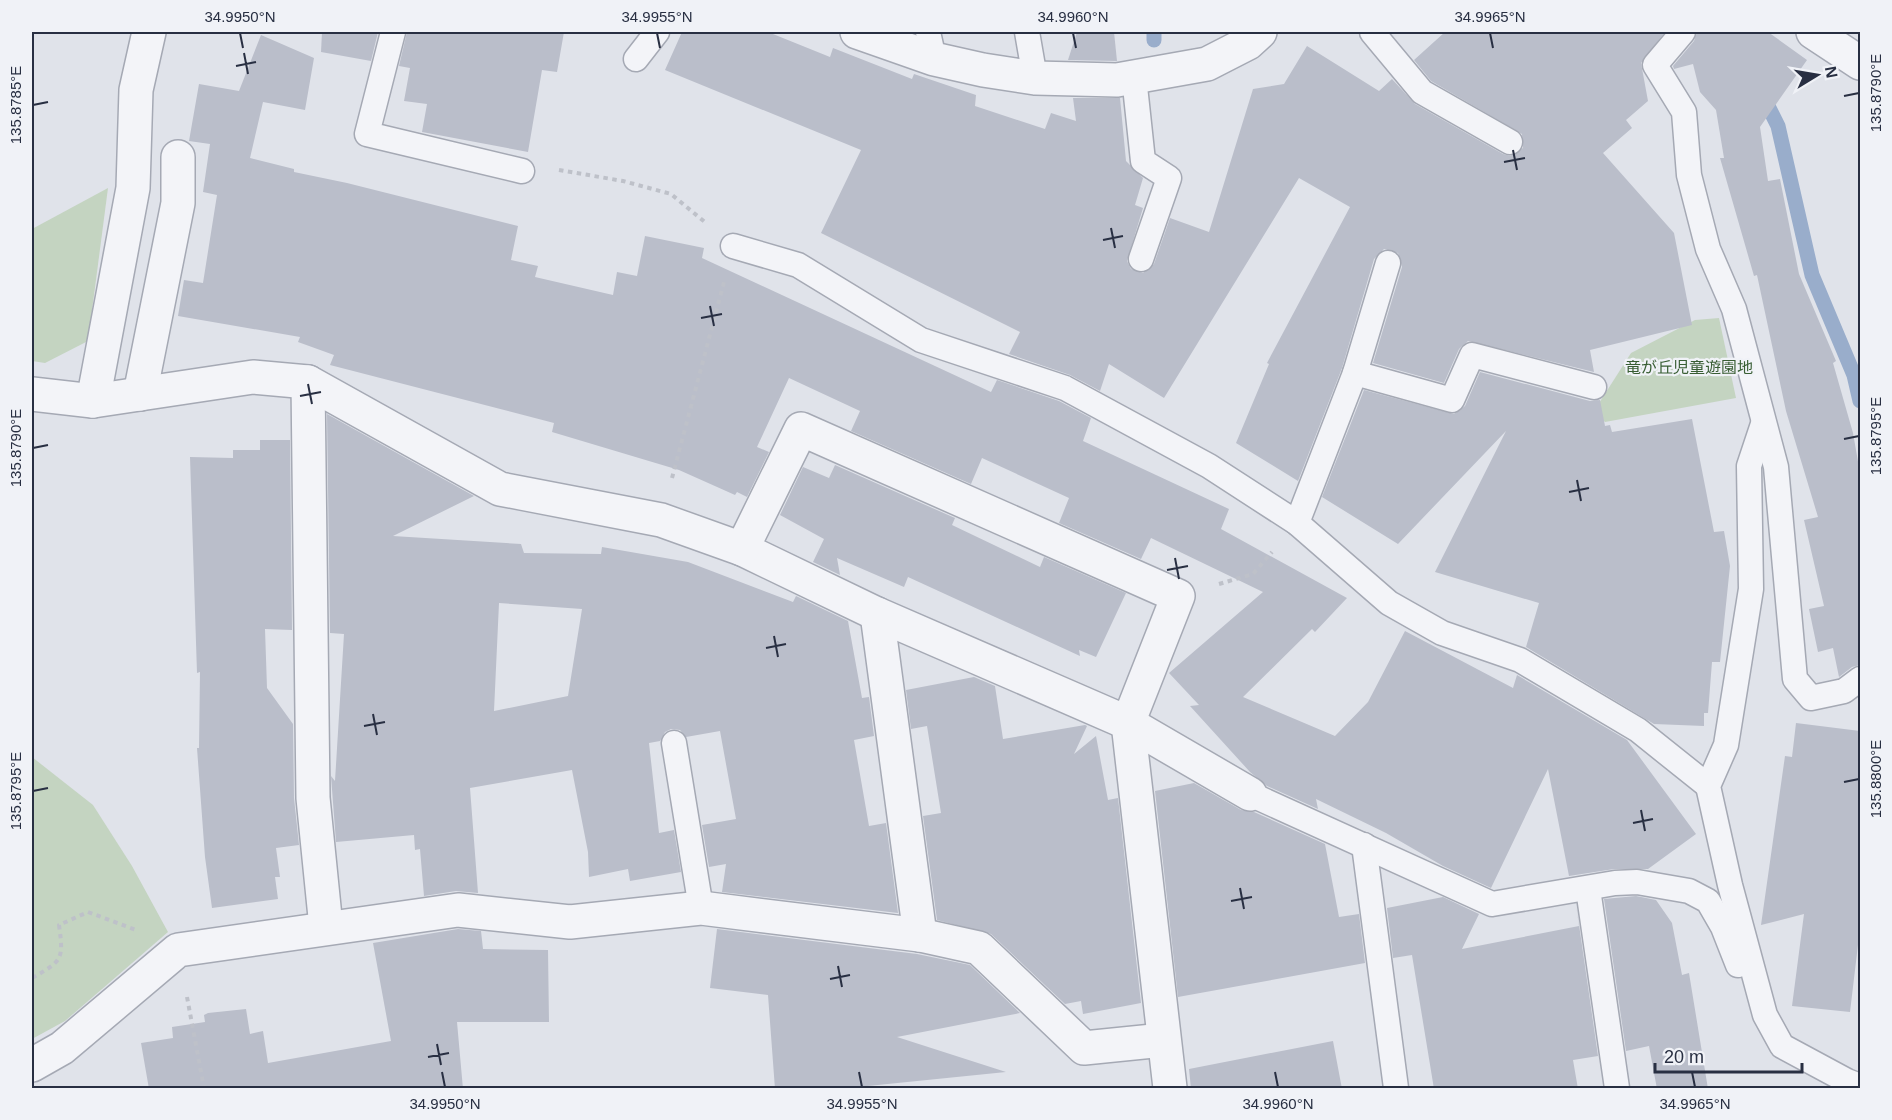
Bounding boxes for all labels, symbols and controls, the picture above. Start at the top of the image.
text: 34.9950°N [204,8,276,25]
text: 34.9955°N [621,8,693,25]
text: 34.9960°N [1037,8,1109,25]
text: 34.9965°N [1454,8,1526,25]
north arrow [1787,45,1847,105]
text: 135.8790°E [1867,54,1884,132]
text: N [1822,65,1841,80]
text: 135.8785°E [7,66,24,144]
park label: 竜が丘児童遊園地 [1625,359,1753,376]
text: 135.8795°E [1867,397,1884,475]
text: 135.8790°E [7,409,24,487]
text: 135.8800°E [1867,740,1884,818]
text: 135.8795°E [7,752,24,830]
scale bar [1655,1036,1802,1074]
text: 20 m [1664,1047,1704,1067]
text: 34.9950°N [409,1095,481,1112]
text: 34.9955°N [826,1095,898,1112]
text: 34.9960°N [1242,1095,1314,1112]
text: 34.9965°N [1659,1095,1731,1112]

